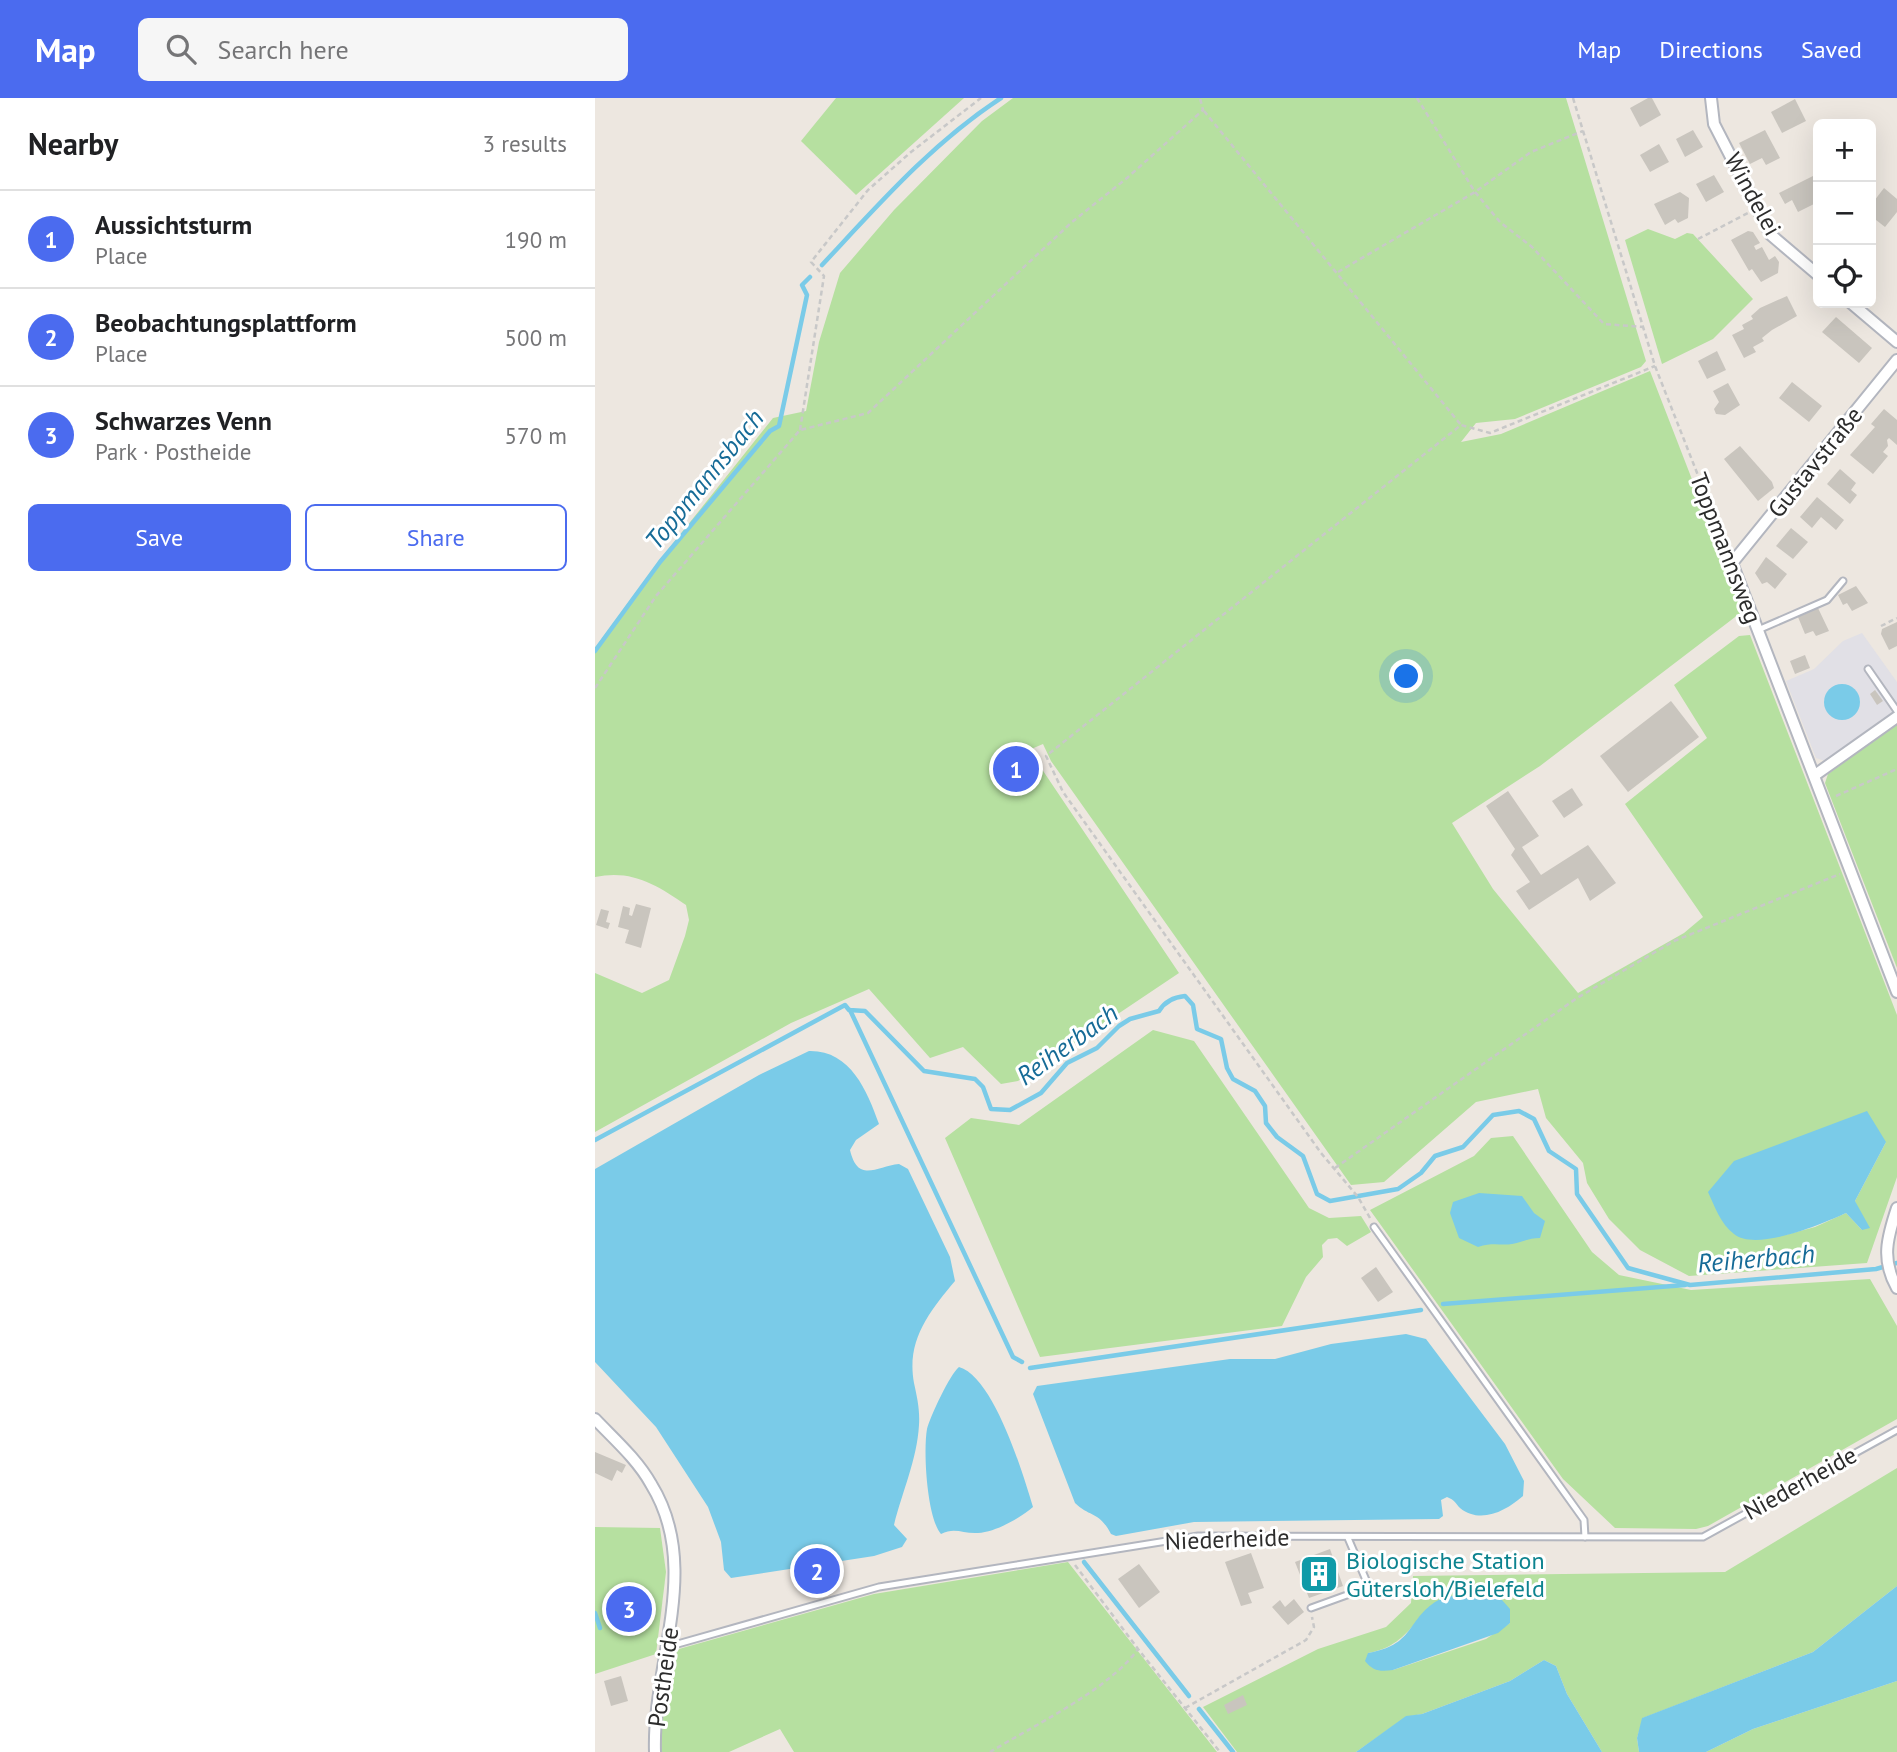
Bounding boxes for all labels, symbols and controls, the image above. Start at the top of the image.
search box [138,18,628,81]
text: Map [35,28,96,71]
icon: search [162,30,200,68]
text: Search here [218,33,349,66]
text: Map [1577,34,1621,65]
text: Directions [1659,34,1763,65]
text: Saved [1801,34,1862,65]
map controls [1813,119,1876,308]
button: + [1813,119,1876,182]
text: Nearby [28,124,118,163]
text: 3 results [483,129,567,158]
street label: Windelei [1718,147,1788,241]
button: − [1813,182,1876,245]
text: Aussichtsturm [95,208,252,241]
text: 1 [44,225,58,254]
text: 190 m [505,225,567,254]
text: Place [95,241,148,270]
button: locate [1813,245,1876,308]
text: Beobachtungsplattform [95,306,357,339]
text: 2 [44,323,58,352]
text: 500 m [505,323,567,352]
text: Place [95,339,148,368]
street label: Gustavstraße [1761,400,1869,524]
water label: Toppmannsbach [637,402,771,556]
text: Schwarzes Venn [95,404,272,437]
text: 3 [44,421,58,450]
text: 570 m [505,421,567,450]
text: Park · Postheide [95,437,251,466]
street label: Toppmannsweg [1683,468,1769,628]
button: Save [28,504,291,571]
button: Share [305,504,567,571]
your location [1389,659,1423,693]
pin: 1 [993,743,1039,795]
water label: Reiherbach [1010,996,1124,1092]
water label: Reiherbach [1696,1236,1816,1280]
street label: Niederheide [1738,1439,1862,1527]
street label: Niederheide [1164,1521,1290,1557]
pin: 2 [794,1545,840,1597]
place label: Biologische Station Gütersloh/Bielefeld [1346,1545,1545,1604]
building icon: Biologische Station Gütersloh/Bielefeld [1298,1553,1340,1595]
pin: 3 [606,1583,652,1635]
street label: Postheide [641,1625,685,1729]

